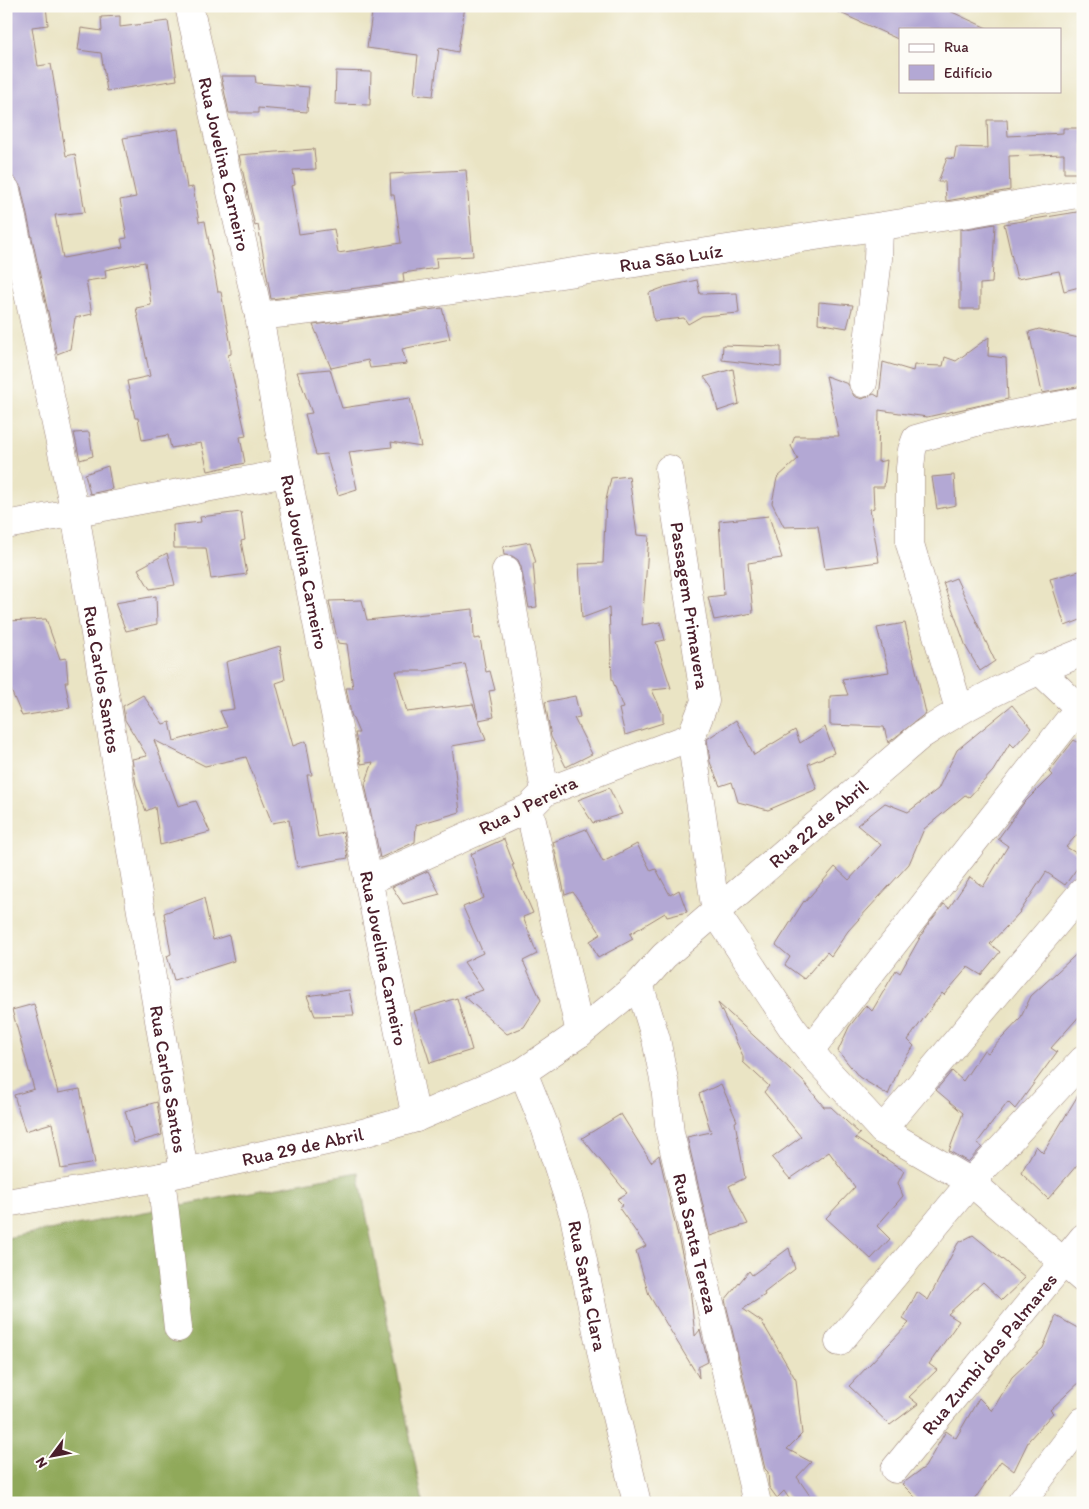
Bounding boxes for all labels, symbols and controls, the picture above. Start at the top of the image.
legend [899,28,1062,92]
text: Rua [944,38,969,56]
text: Edifício [944,64,992,82]
street label: Rua Jovelina Carneiro [194,75,256,253]
street label: Rua São Luíz [618,238,724,277]
street label: Rua Jovelina Carneiro [276,472,334,652]
street label: Passagem Primavera [666,520,714,691]
street label: Rua Carlos Santos [79,604,126,755]
street label: Rua J Pereira [475,770,581,840]
street label: Rua 22 de Abril [764,774,873,873]
street label: Rua Jovelina Carneiro [355,869,413,1048]
street label: Rua Carlos Santos [145,1003,192,1155]
street label: Rua 29 de Abril [240,1122,366,1171]
street label: Rua Santa Tereza [668,1171,724,1316]
street label: Rua Santa Clara [564,1218,612,1353]
street label: Rua Zumbi dos Palmares [916,1268,1062,1439]
north arrow [28,1432,78,1482]
text: N [32,1454,51,1471]

